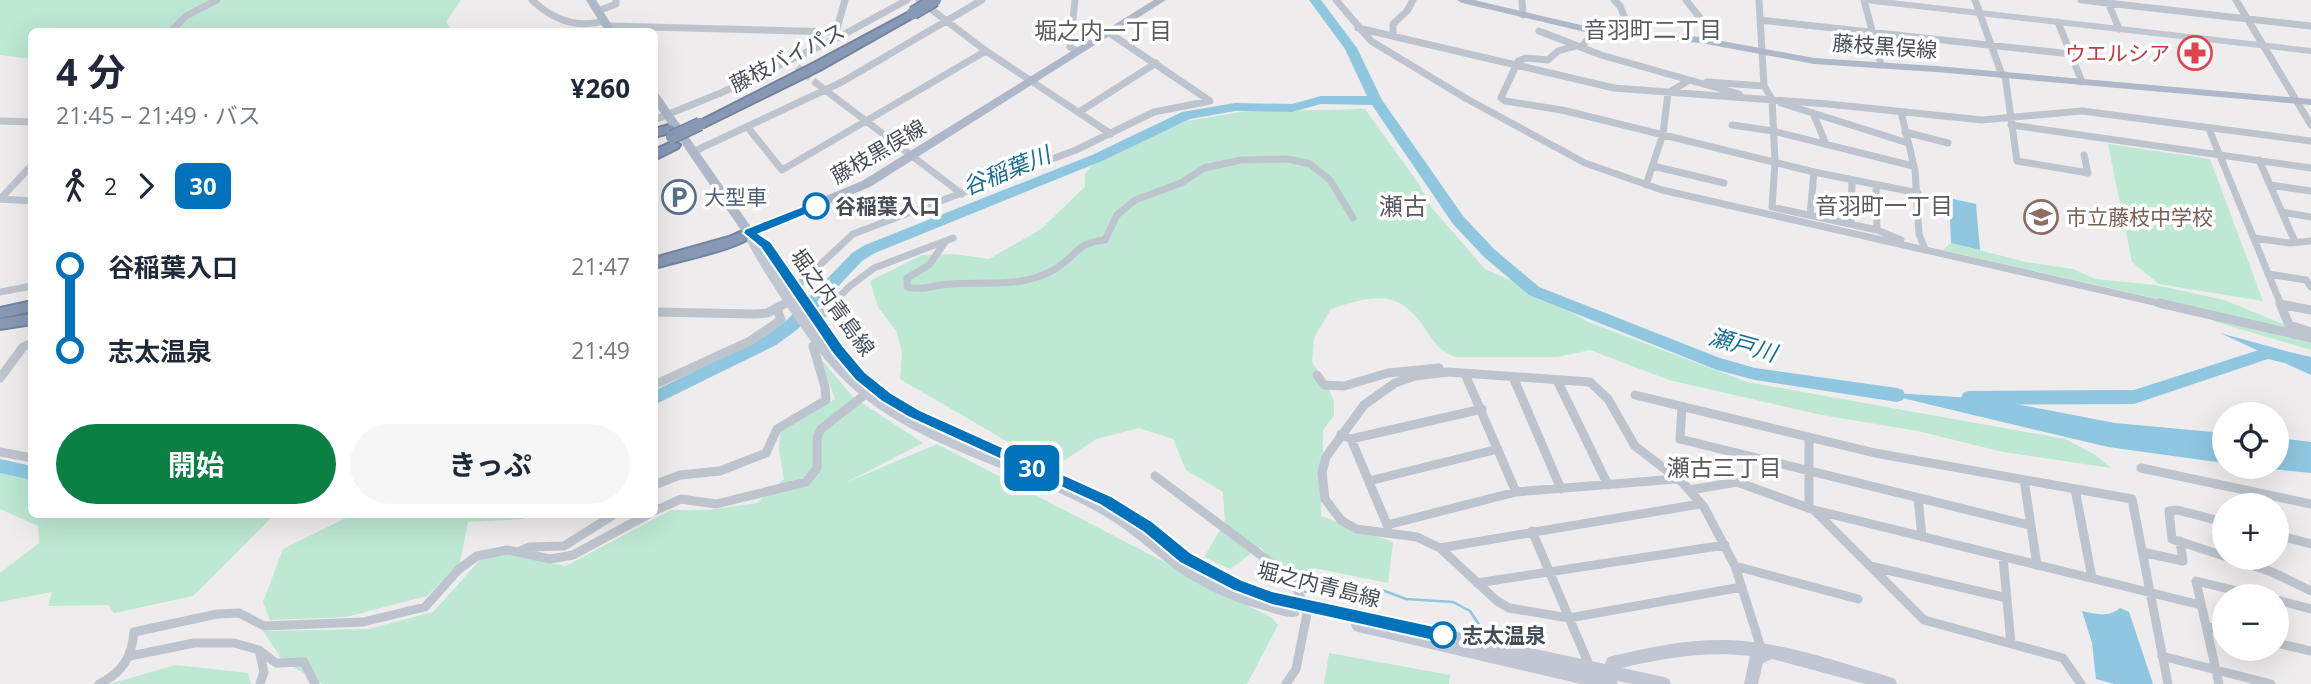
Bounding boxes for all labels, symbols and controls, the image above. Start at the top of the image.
district label: 音羽町二丁目 [1584,13,1722,45]
district label: 堀之内一丁目 [1034,14,1172,46]
street label: 藤枝バイパス [725,16,849,98]
street label: 藤枝黒俣線 [1832,28,1938,64]
pharmacy icon: ウエルシア [2176,34,2214,72]
place label: ウエルシア [2065,39,2170,67]
text: 4 分 [56,45,126,97]
text: ¥260 [571,70,630,106]
text: 21:45 – 21:49 · バス [56,99,261,131]
street label: 藤枝黒俣線 [826,113,930,189]
water label: 谷稲葉川 [957,137,1057,202]
icon: walk [56,167,94,205]
icon: forward [127,167,165,205]
text: 30 [189,169,217,202]
text: 2 [104,170,117,202]
parking icon: 大型車 [660,178,698,216]
place label: 大型車 [704,183,767,211]
district label: 瀬古 [1379,189,1427,222]
district label: 音羽町一丁目 [1815,189,1953,221]
place label: 谷稲葉入口 [835,192,940,220]
marker: 谷稲葉入口 [803,193,829,219]
school or university icon: 市立藤枝中学校 [2022,198,2060,236]
place label: 市立藤枝中学校 [2066,203,2213,231]
street label: 堀之内青島線 [785,243,881,361]
text: 谷稲葉入口 [108,249,238,285]
text: 21:47 [571,250,630,282]
water label: 瀬戸川 [1706,320,1783,369]
text: 志太温泉 [108,333,212,369]
text: 21:49 [571,334,630,366]
map controls [2212,402,2289,661]
button: locate [2212,402,2289,479]
button: 開始 [56,424,336,504]
button: きっぷ [350,424,630,504]
line badge: 30 [1000,445,1064,491]
text: 30 [1018,451,1046,484]
district label: 瀬古三丁目 [1667,451,1782,483]
button: + [2212,493,2289,570]
street label: 堀之内青島線 [1254,555,1384,613]
button: − [2212,584,2289,661]
place label: 志太温泉 [1462,621,1546,649]
marker: 志太温泉 [1430,622,1456,648]

